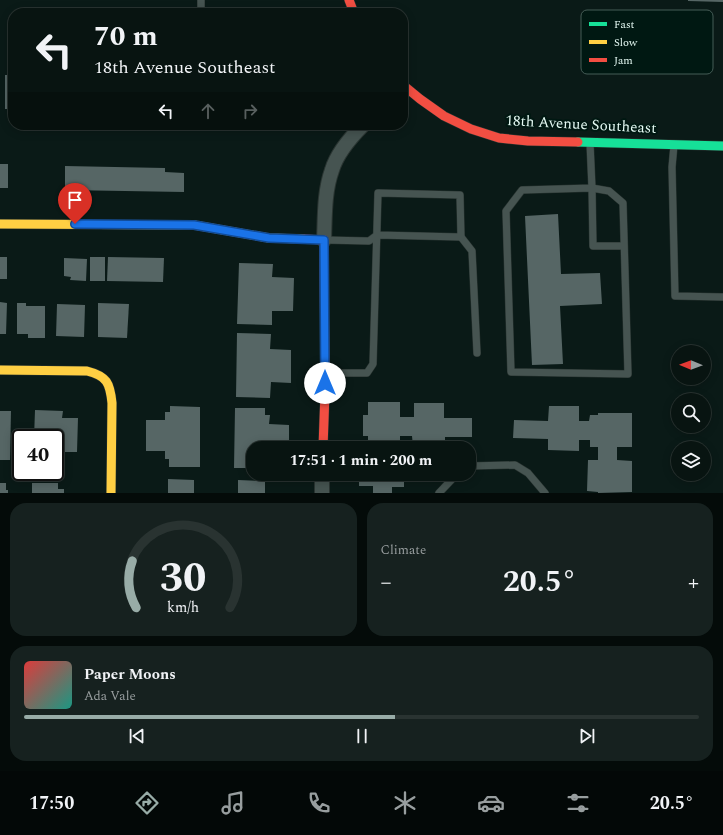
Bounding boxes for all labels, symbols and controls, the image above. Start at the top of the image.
legend [581,10,713,74]
text: 70 m [94,15,158,58]
text: Fast [614,16,635,33]
icon: left [28,24,80,76]
text: Slow [614,34,638,51]
text: Jam [614,52,633,69]
text: 18th Avenue Southeast [94,54,275,81]
icon: left [155,100,177,122]
icon: ahead [197,100,219,122]
icon: right [239,100,261,122]
street label: 18th Avenue Southeast [505,109,657,140]
pin [58,183,92,224]
icon: arrive [64,189,86,211]
north arrow [671,345,711,385]
map controls [671,345,711,481]
position arrow [304,362,346,404]
button: search [671,393,711,433]
speed limit sign: 40 [12,429,64,481]
button: layers [671,441,711,481]
text: 17:51 · 1 min · 200 m [290,449,432,472]
text: Climate [381,540,426,560]
text: 30 [160,546,207,609]
text: 20.5° [503,559,577,605]
text: − [381,566,392,599]
text: + [688,566,699,599]
text: km/h [167,596,199,618]
text: Paper Moons [84,663,176,686]
text: Ada Vale [84,686,136,706]
icon: previous [126,725,148,747]
icon: pause [351,725,373,747]
icon: next [576,725,598,747]
icon: directions [133,789,161,817]
icon: music [219,789,247,817]
icon: phone [305,789,333,817]
icon: climate [391,789,419,817]
icon: car [477,789,505,817]
icon: filters [564,789,592,817]
text: 17:50 [29,790,74,817]
text: 20.5° [650,790,694,817]

